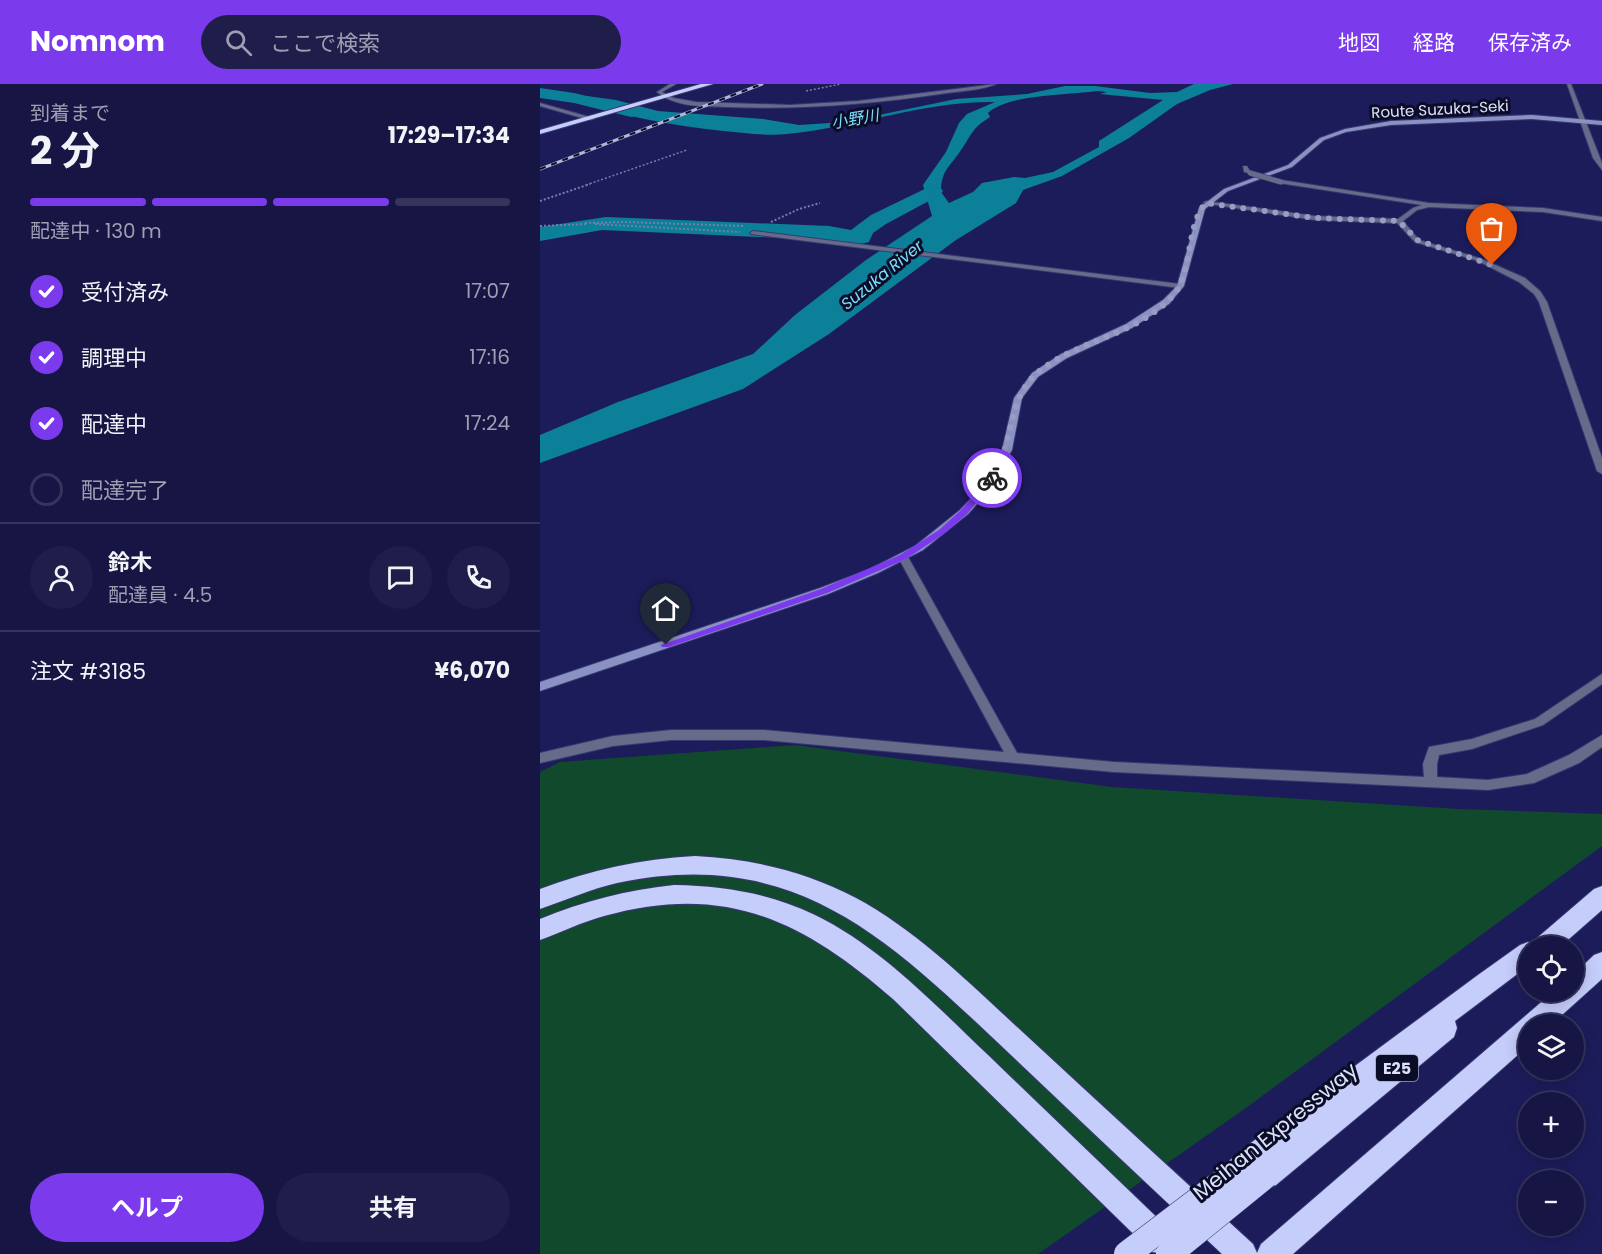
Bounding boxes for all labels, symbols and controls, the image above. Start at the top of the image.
search box [201,15,621,69]
text: Nomnom [30,22,165,61]
icon: search [222,26,255,59]
text: ここで検索 [270,28,380,59]
text: 地図 [1338,28,1380,57]
text: 経路 [1413,28,1455,57]
text: 保存済み [1488,28,1572,57]
street label: Route Suzuka-Seki [1371,95,1509,123]
text: 到着まで [30,99,110,127]
water label: 小野川 [829,103,883,134]
text: 17:29–17:34 [388,120,510,151]
text: 2 分 [30,123,100,178]
pin [1466,203,1517,265]
icon: bag [1475,212,1508,245]
text: 配達中 · 130 m [30,217,162,245]
water label: Suzuka River [836,234,929,315]
icon: check [30,275,63,308]
text: 受付済み [81,277,169,308]
text: 17:07 [465,277,510,305]
icon: check [30,341,63,374]
text: 調理中 [81,343,147,374]
text: 17:16 [469,343,510,371]
icon: check [30,407,63,440]
text: 配達中 [81,409,147,440]
text: 17:24 [464,409,510,437]
courier [962,448,1022,508]
icon: bike [976,462,1009,495]
text: 配達完了 [81,475,169,506]
button: person [30,546,93,609]
button: chat [369,546,432,609]
button: phone [447,546,510,609]
text: 鈴木 [108,547,152,578]
text: 配達員 · 4.5 [108,581,212,609]
pin [640,583,691,645]
icon: home [649,592,682,625]
text: ¥6,070 [434,655,510,686]
text: 注文 #3185 [30,656,146,687]
map controls [1518,936,1584,1236]
button: locate [1518,936,1584,1002]
button: layers [1518,1014,1584,1080]
street label: Meihan Expressway [1187,1055,1364,1206]
road number: E25 [1376,1055,1418,1081]
button: + [1518,1092,1584,1158]
button: − [1518,1170,1584,1236]
button: ヘルプ [30,1173,264,1242]
button: 共有 [276,1173,510,1242]

